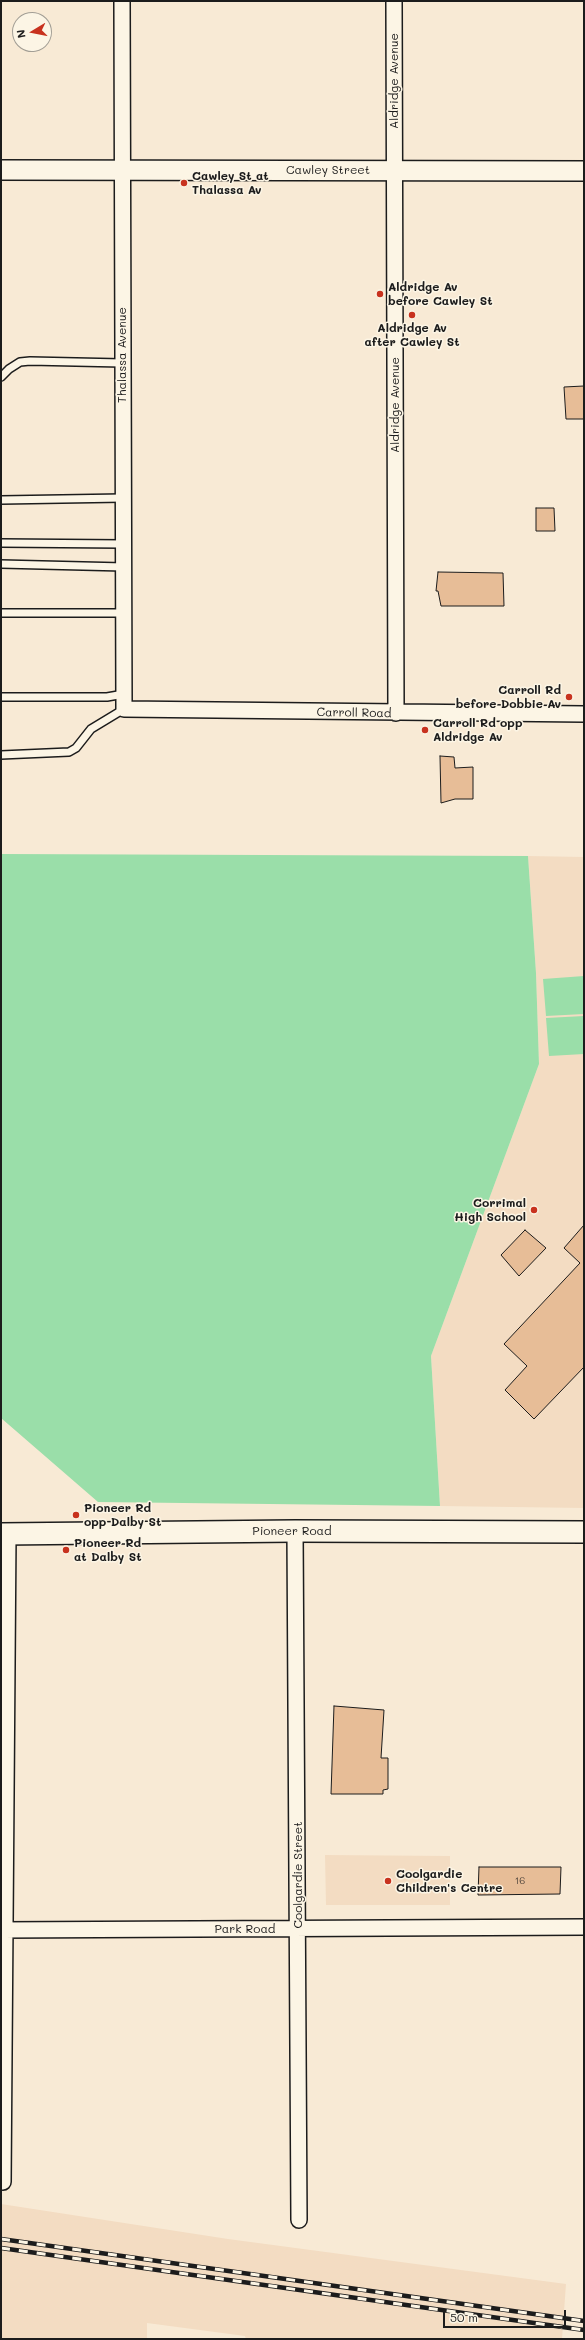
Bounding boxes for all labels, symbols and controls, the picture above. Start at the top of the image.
north arrow [12,12,52,52]
text: N [13,29,29,39]
street label: Aldridge Avenue [387,33,401,129]
street label: Cawley Street [286,163,370,177]
place label: Cawley St at Thalassa Av [192,169,269,197]
marker: Cawley St at Thalassa Av [179,178,189,188]
place label: Aldridge Av before Cawley St [388,280,492,308]
marker: Aldridge Av before Cawley St [375,289,385,299]
street label: Thalassa Avenue [115,307,129,403]
marker: Aldridge Av after Cawley St [407,310,417,320]
place label: Aldridge Av after Cawley St [364,321,460,349]
street label: Aldridge Avenue [388,357,402,453]
place label: Carroll Rd before Dobbie Av [456,683,561,711]
marker: Carroll Rd before Dobbie Av [564,692,574,702]
street label: Carroll Road [316,705,392,721]
place label: Carroll Rd opp Aldridge Av [433,716,522,744]
marker: Carroll Rd opp Aldridge Av [420,725,430,735]
place label: Corrimal High School [454,1196,526,1224]
marker: Corrimal High School [529,1205,539,1215]
place label: Pioneer Rd opp Dalby St [84,1501,161,1529]
marker: Pioneer Rd opp Dalby St [71,1510,81,1520]
street label: Pioneer Road [252,1524,332,1538]
place label: Pioneer Rd at Dalby St [74,1536,142,1564]
marker: Pioneer Rd at Dalby St [61,1545,71,1555]
street label: Coolgardie Street [291,1821,305,1929]
place label: Coolgardie Children's Centre [396,1867,502,1895]
house number: 16 [515,1875,525,1887]
marker: Coolgardie Children's Centre [383,1876,393,1886]
street label: Park Road [215,1922,275,1936]
scale bar [445,2302,568,2328]
text: 50 m [450,2309,478,2325]

